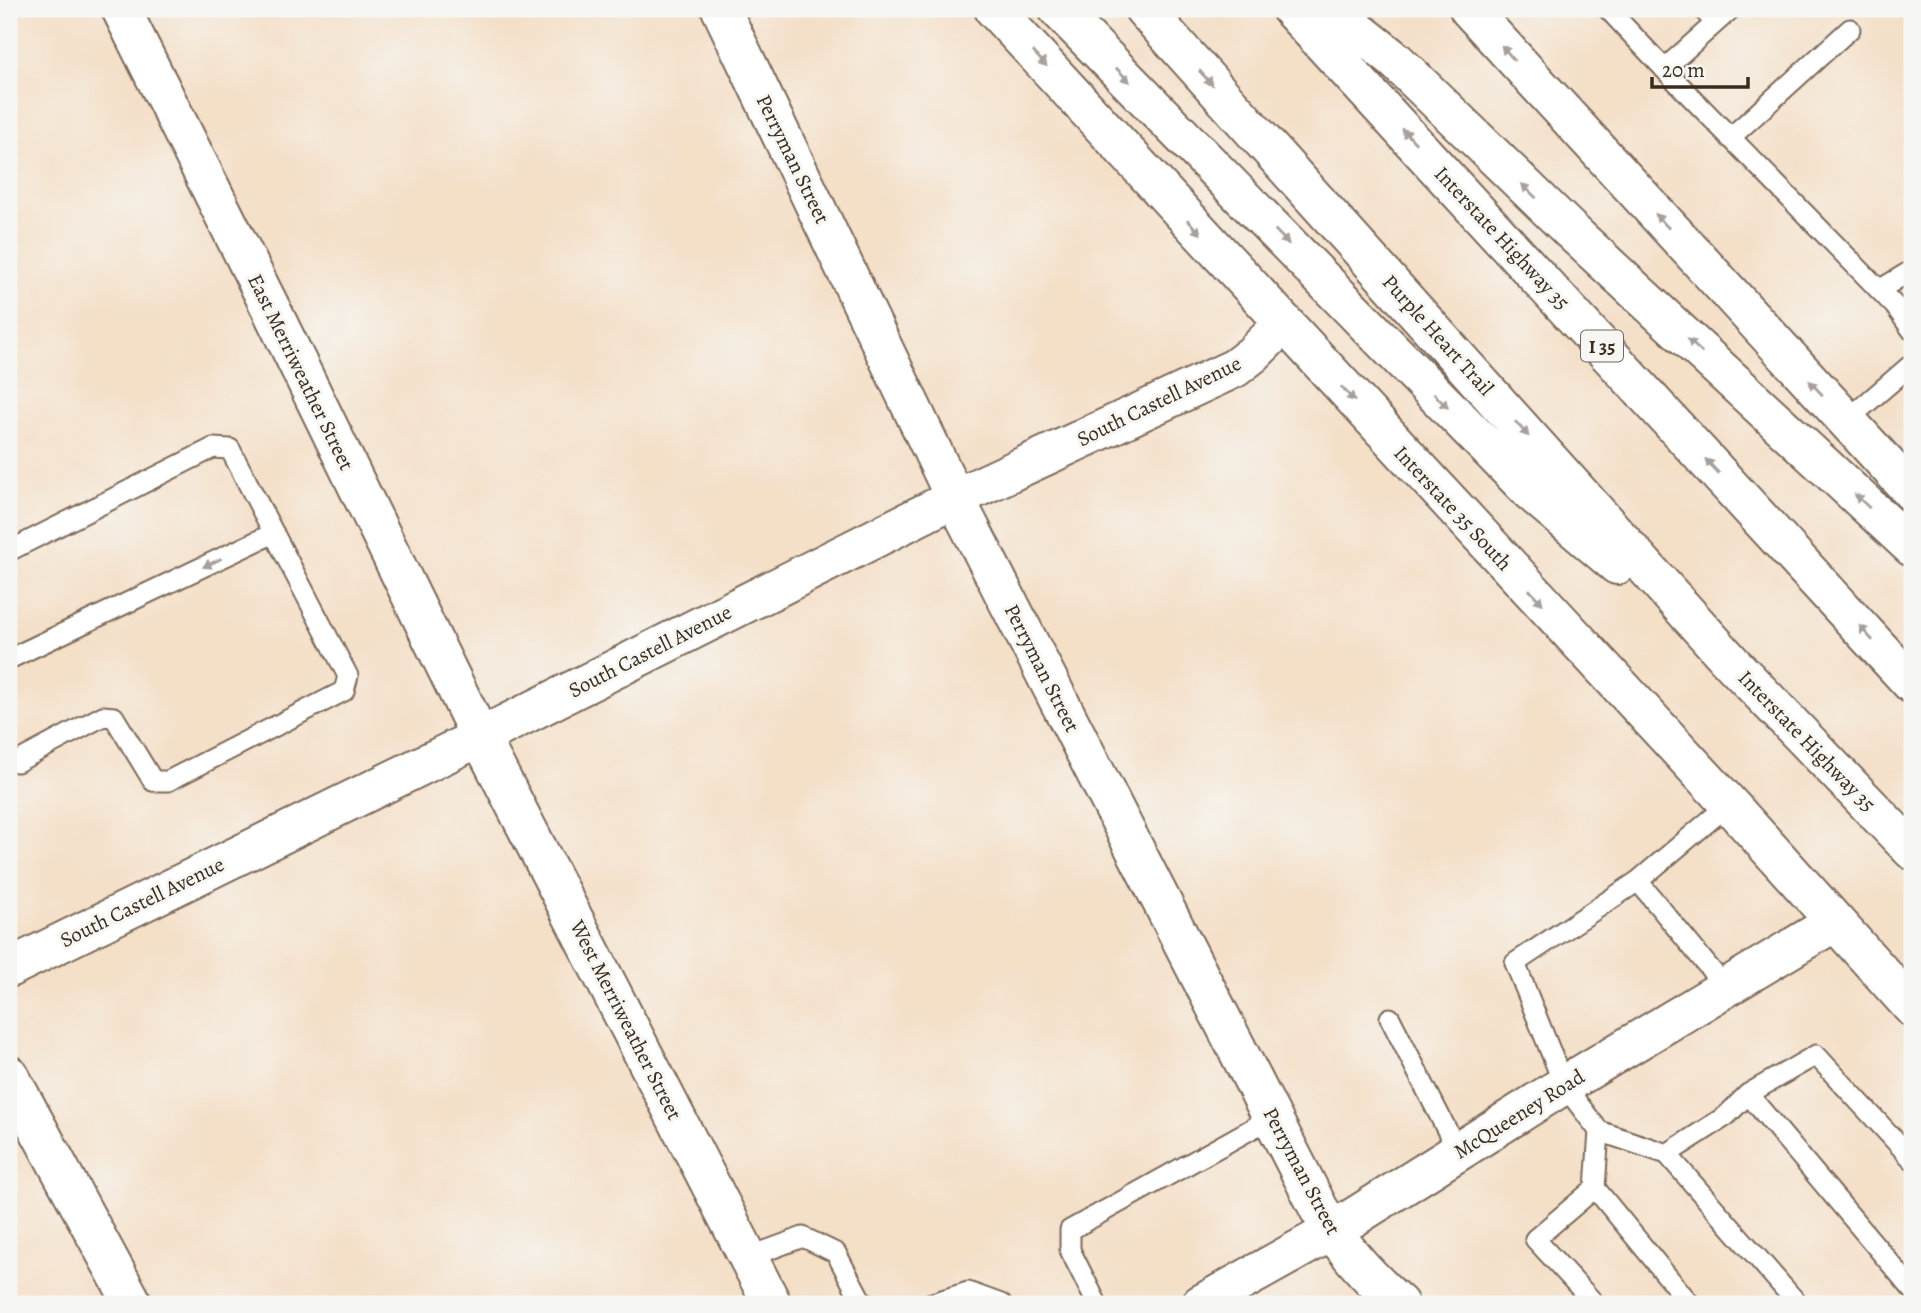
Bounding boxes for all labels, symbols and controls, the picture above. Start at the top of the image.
one-way arrow [1501,45,1516,62]
scale bar [1652,46,1748,90]
one-way arrow [1032,50,1048,67]
text: 20 m [1662,56,1705,84]
one-way arrow [1114,66,1130,83]
one-way arrow [1198,69,1214,86]
street label: Perryman Street [750,90,836,228]
one-way arrow [1401,128,1417,145]
street label: Interstate Highway 35 [1428,160,1576,316]
one-way arrow [1521,183,1538,199]
one-way arrow [1654,213,1670,230]
one-way arrow [1186,218,1202,236]
one-way arrow [1274,228,1290,245]
street label: Purple Heart Trail [1376,268,1500,402]
street label: East Merriweather Street [241,269,361,475]
road number: I 35 [1581,330,1623,362]
one-way arrow [1686,338,1704,354]
street label: South Castell Avenue [1072,349,1246,453]
one-way arrow [1808,379,1824,397]
one-way arrow [1340,385,1356,403]
one-way arrow [1432,392,1449,409]
one-way arrow [1514,420,1530,438]
street label: Interstate 35 South [1388,439,1518,577]
one-way arrow [1705,458,1721,475]
one-way arrow [1854,493,1871,509]
one-way arrow [202,557,222,568]
one-way arrow [1528,588,1544,605]
street label: South Castell Avenue [564,598,736,704]
street label: Perryman Street [998,599,1086,737]
one-way arrow [1858,624,1874,642]
street label: Interstate Highway 35 [1732,664,1882,818]
street label: South Castell Avenue [55,850,229,954]
street label: West Merriweather Street [563,914,689,1125]
street label: McQueeney Road [1448,1062,1590,1165]
street label: Perryman Street [1257,1102,1347,1240]

